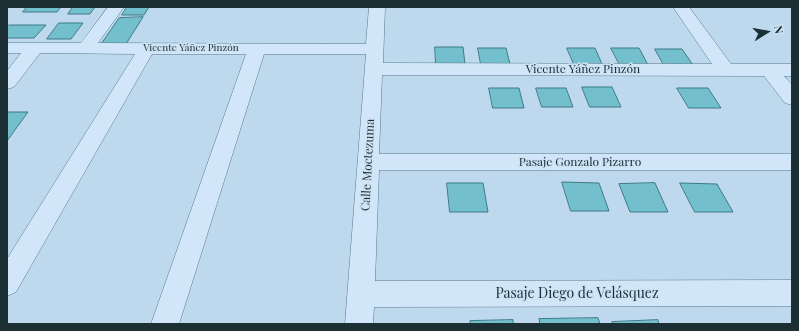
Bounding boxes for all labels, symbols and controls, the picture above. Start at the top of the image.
north arrow [747,12,787,52]
text: N [771,24,787,35]
street label: Vicente Yáñez Pinzón [143,42,239,54]
street label: Vicente Yáñez Pinzón [526,62,640,76]
street label: Calle Moctezuma [358,119,378,211]
street label: Pasaje Gonzalo Pizarro [519,155,641,169]
street label: Pasaje Diego de Velásquez [495,286,659,302]

